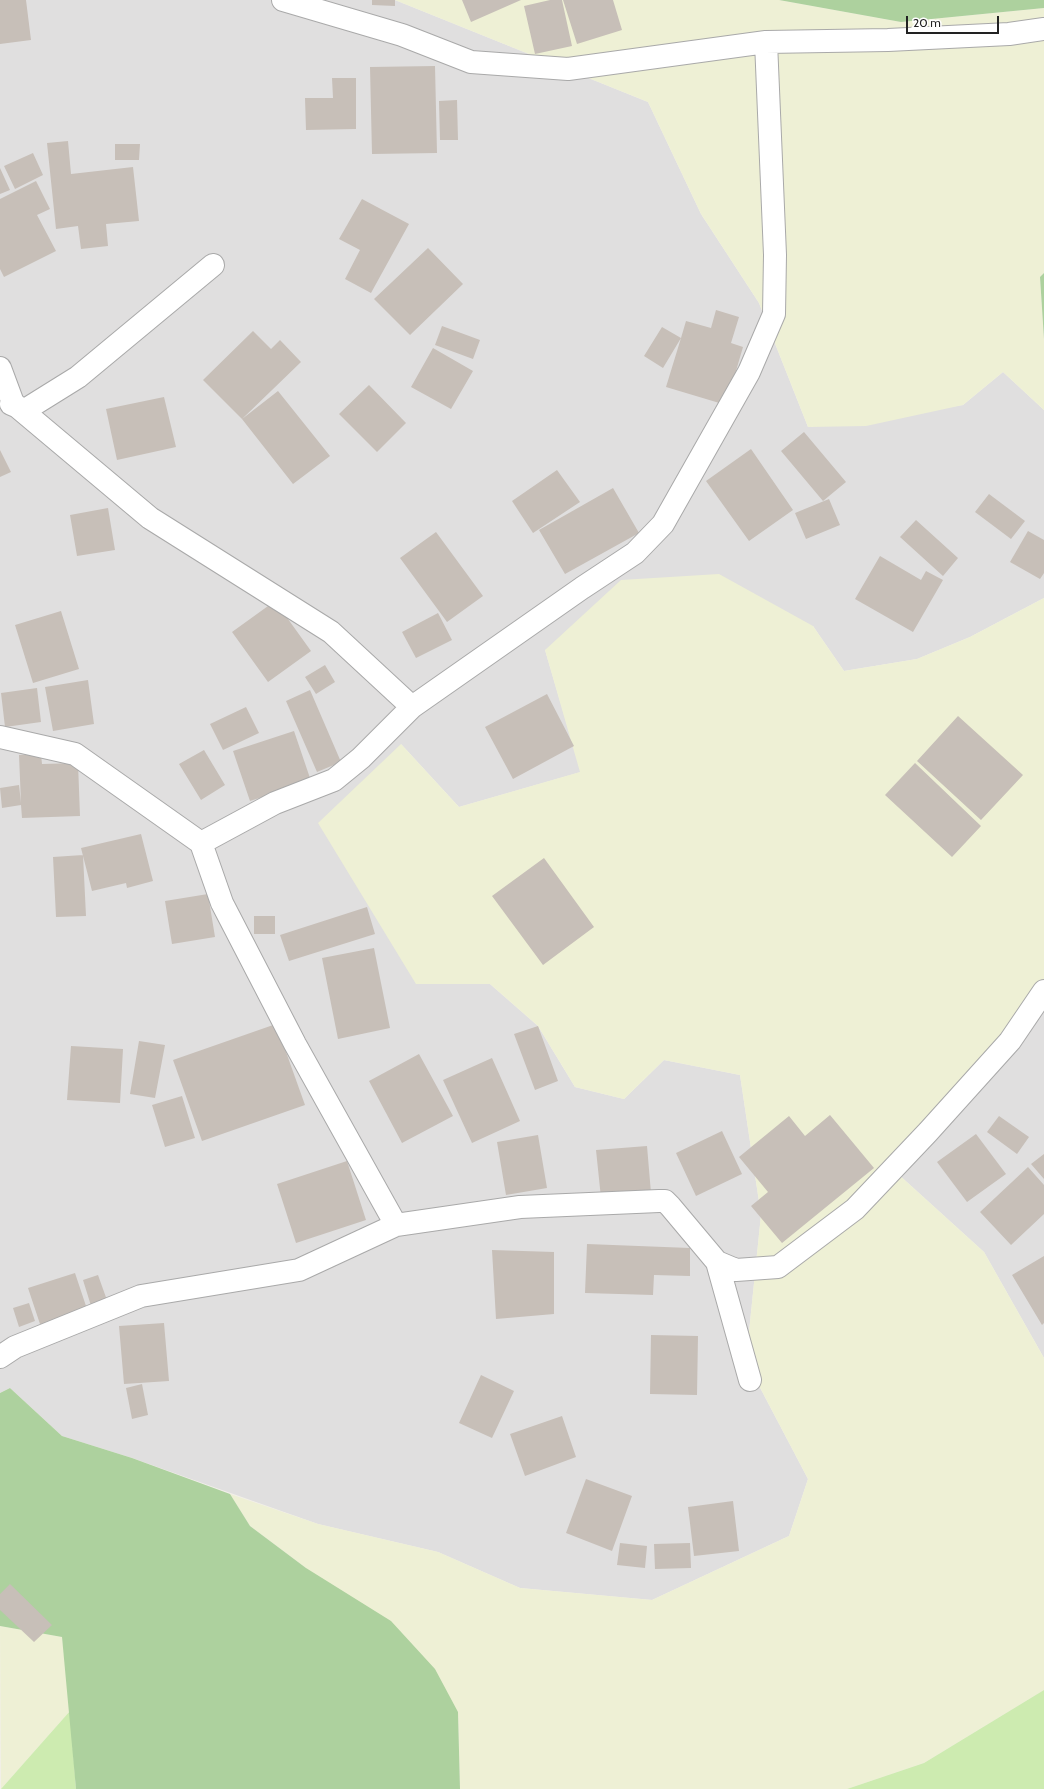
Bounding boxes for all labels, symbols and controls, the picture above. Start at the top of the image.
scale bar [908,8,1001,34]
text: 20 m [913,15,941,30]

